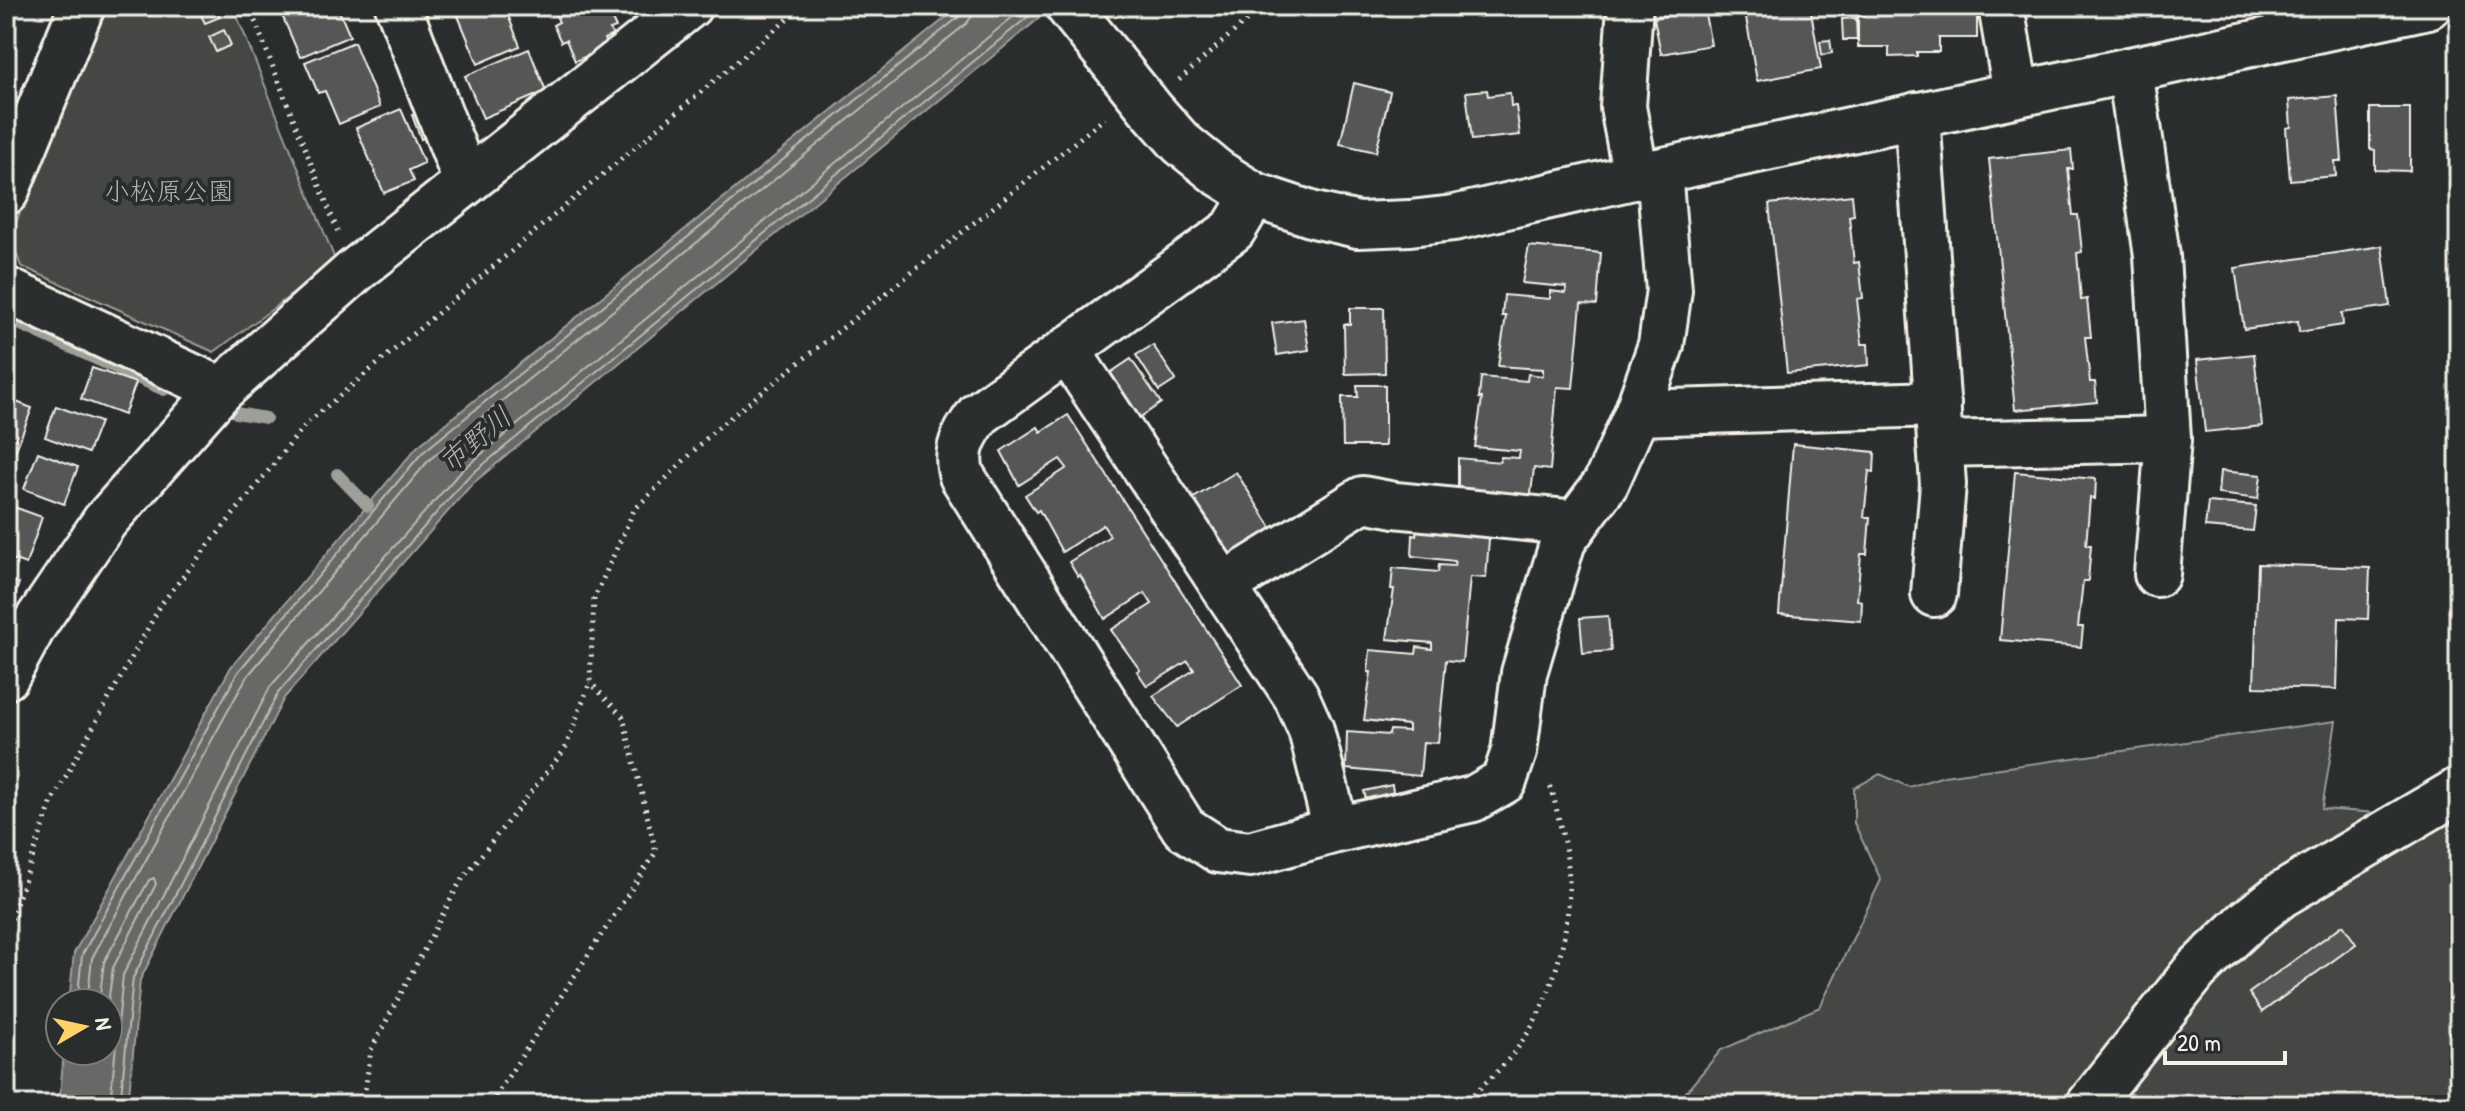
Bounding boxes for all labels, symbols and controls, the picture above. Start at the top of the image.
park label: 小松原公園 [104,173,234,208]
water label: 市野川 [431,397,519,481]
north arrow [44,987,124,1067]
scale bar [2165,1015,2285,1065]
text: N [88,1016,120,1032]
text: 20 m [2177,1026,2221,1058]

